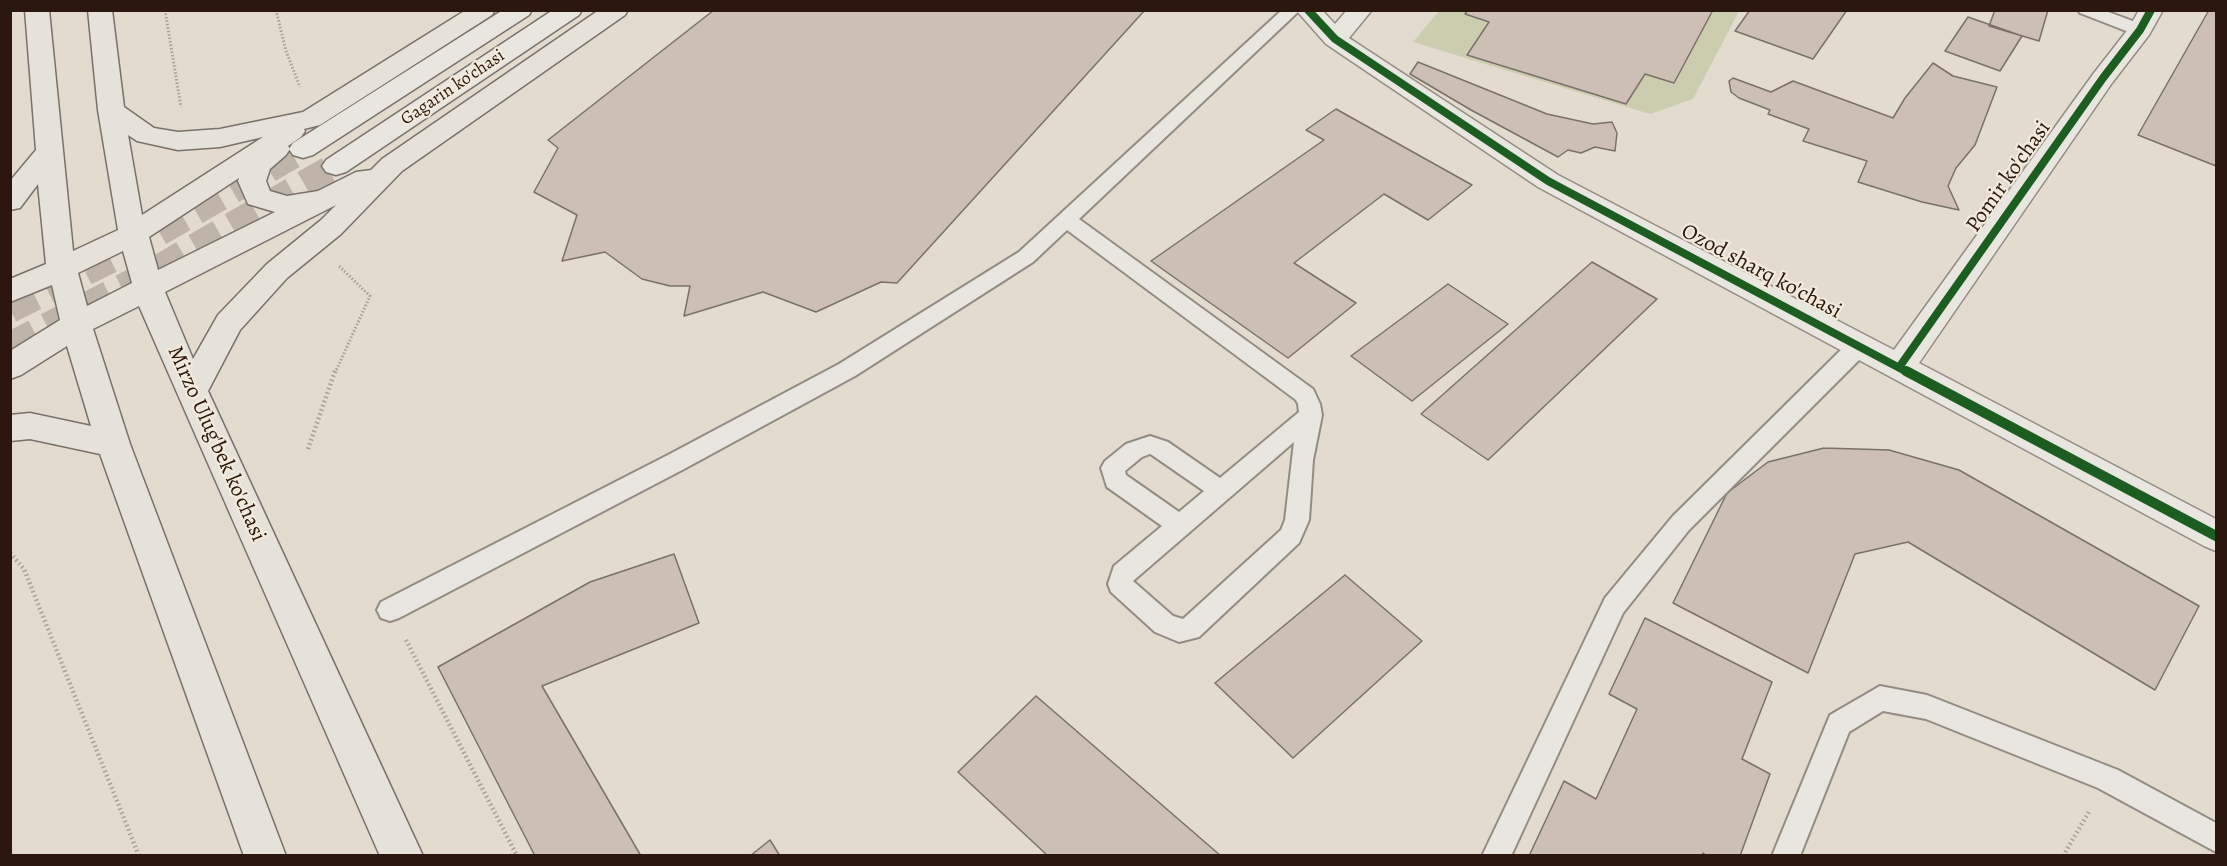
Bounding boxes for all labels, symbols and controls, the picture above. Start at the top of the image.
street label: Gagarin ko'chasi [397,45,509,131]
street label: Pomir ko'chasi [1961,116,2057,238]
street label: Ozod sharq ko'chasi [1676,219,1846,325]
street label: Mirzo Ulug'bek ko'chasi [161,342,271,546]

